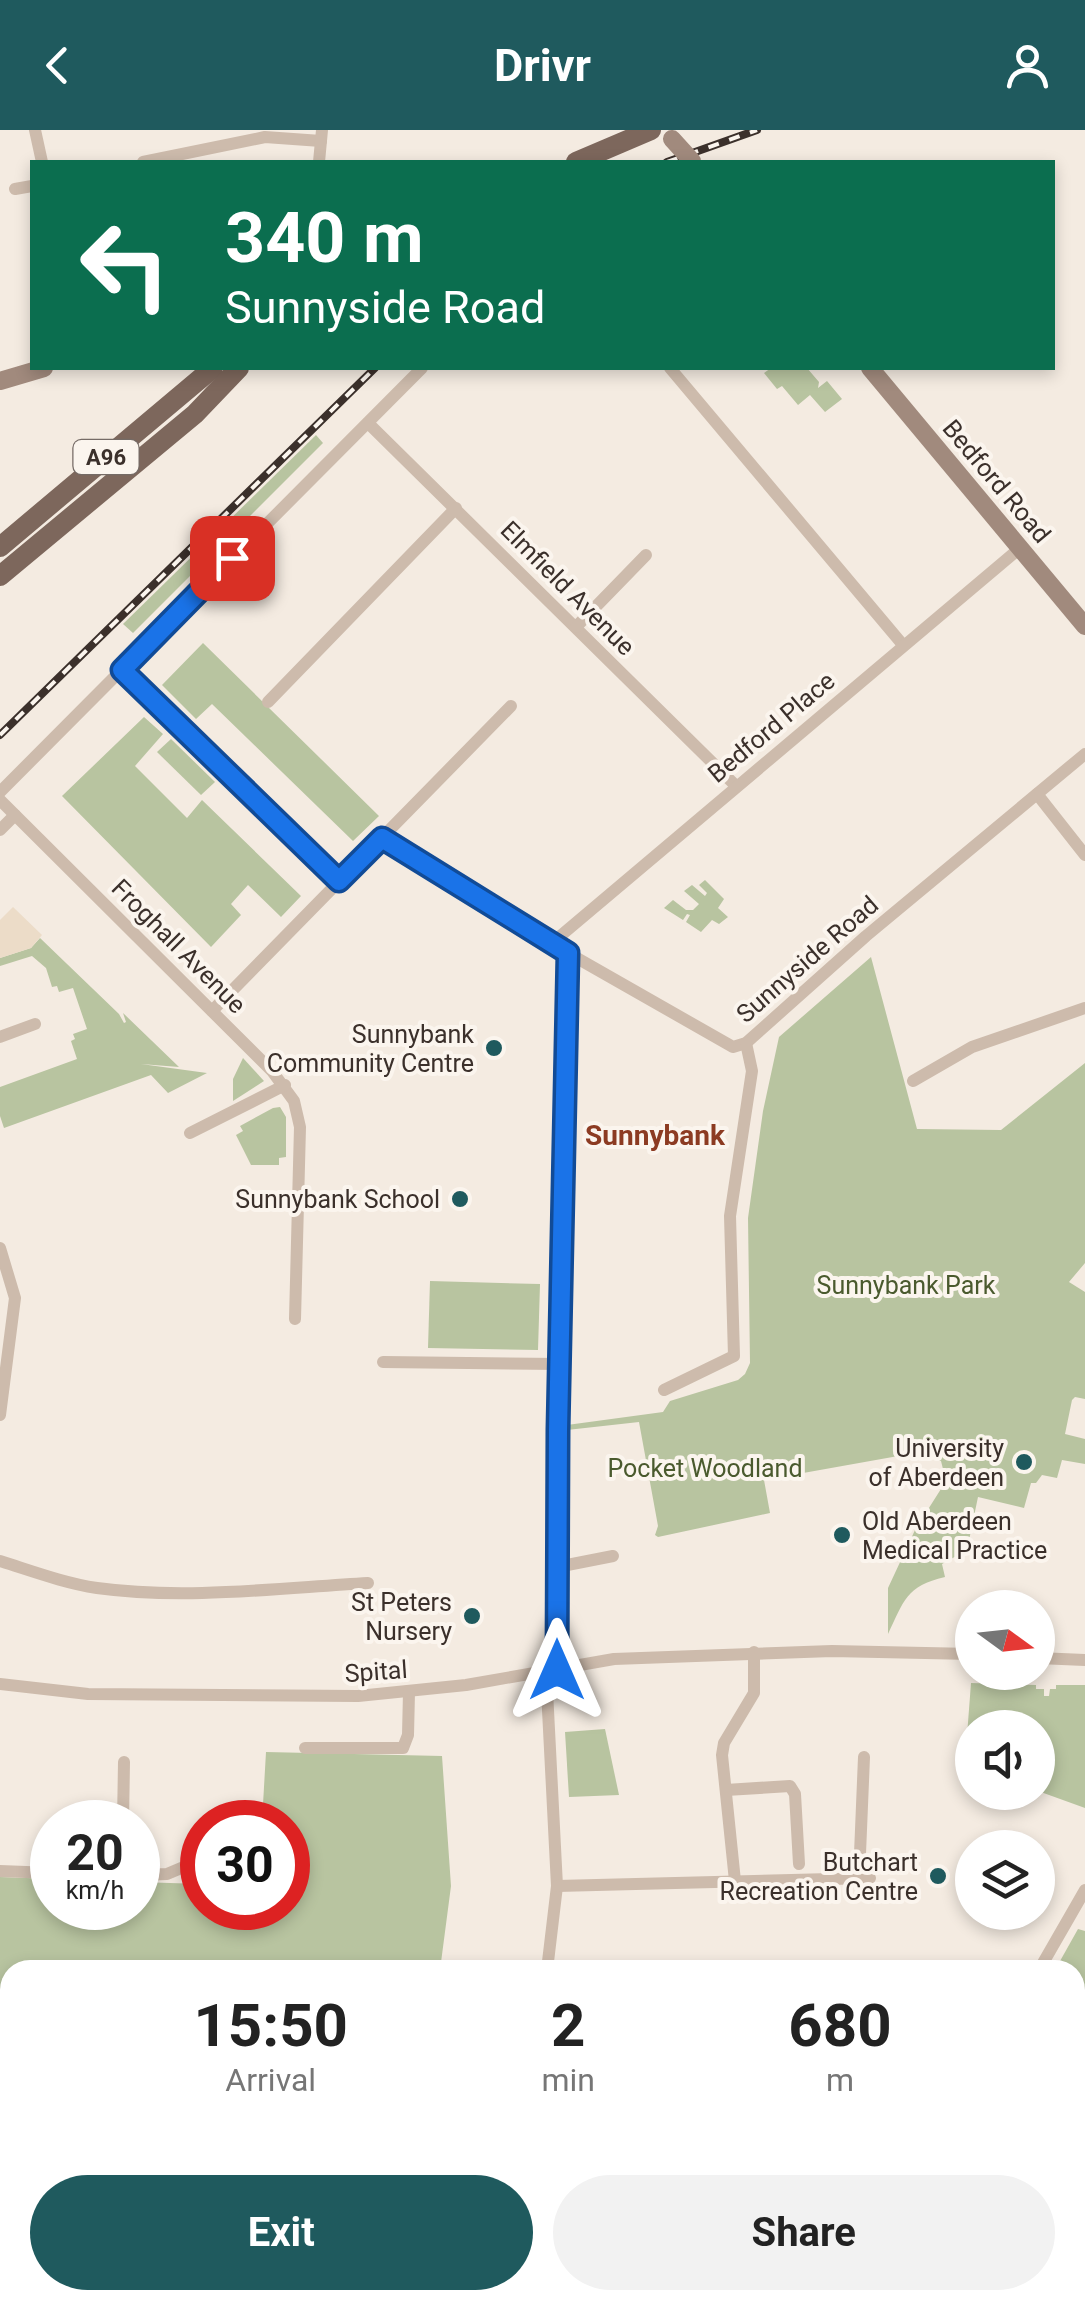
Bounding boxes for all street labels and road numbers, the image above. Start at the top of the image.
street label: Bedford Road [937,414,1057,549]
road number: A96 [74,440,138,474]
street label: Elmfield Avenue [495,515,641,661]
street label: Bedford Place [702,666,840,789]
street label: Froghall Avenue [106,873,252,1019]
street label: Sunnyside Road [731,890,884,1029]
street label: Spital [344,1655,408,1688]

